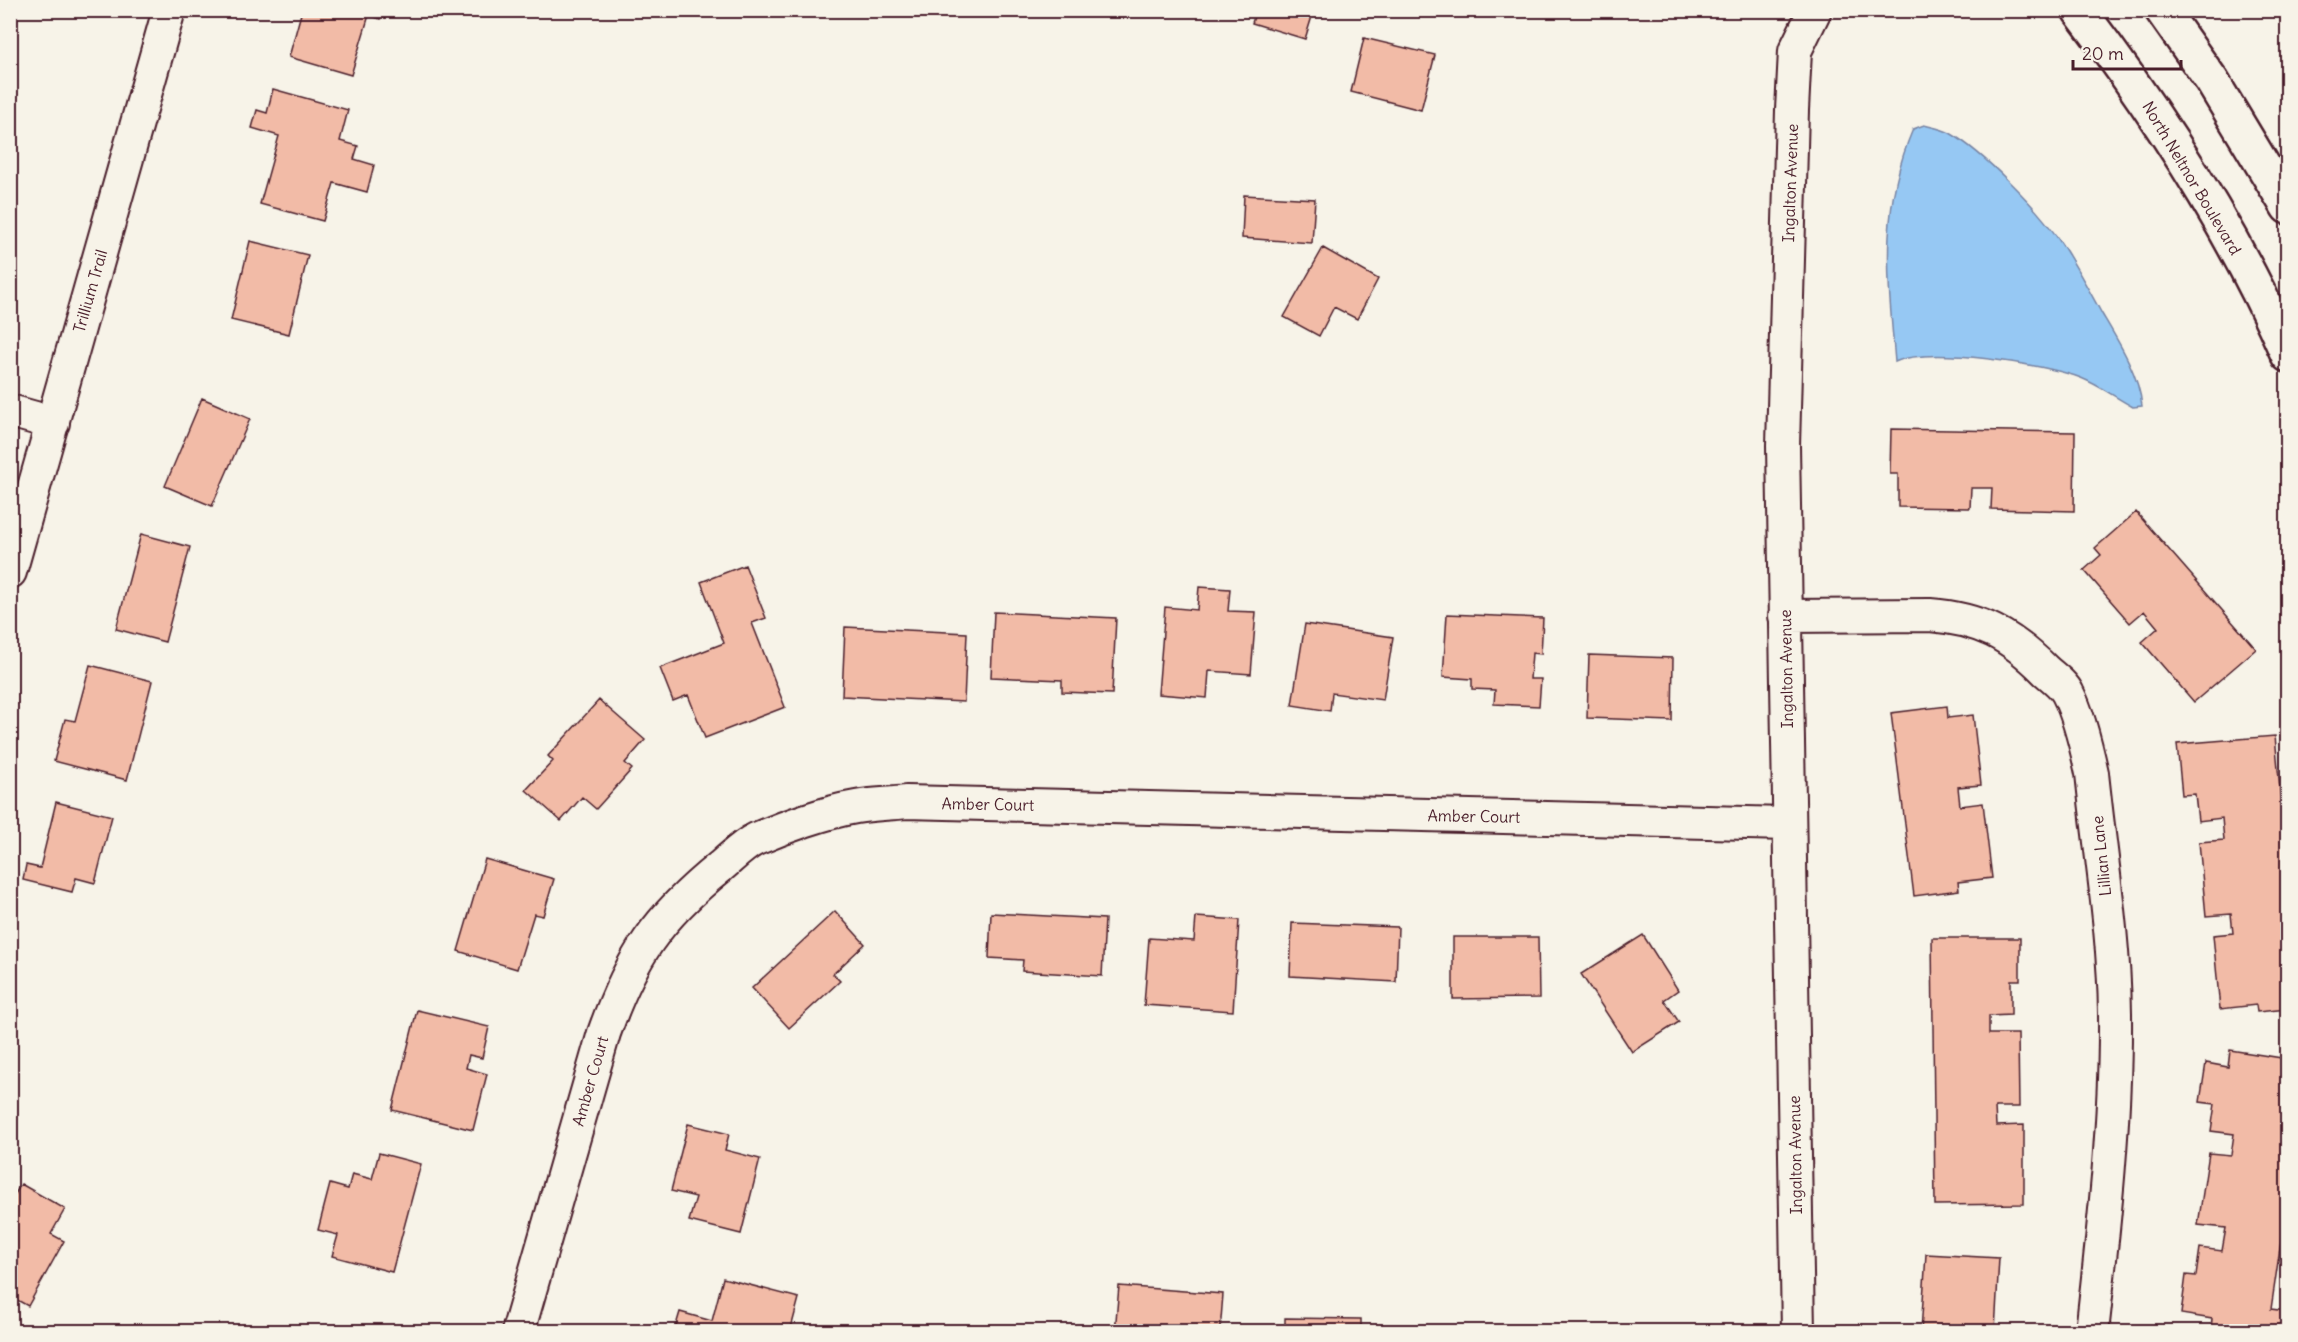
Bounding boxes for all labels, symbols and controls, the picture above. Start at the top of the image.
scale bar [2073,33,2181,71]
text: 20 m [2082,42,2124,65]
street label: North Neltnor Boulevard [2138,98,2246,258]
street label: Ingalton Avenue [1778,123,1802,243]
street label: Trillium Trail [69,247,111,335]
street label: Ingalton Avenue [1775,609,1797,729]
street label: Amber Court [941,793,1035,815]
street label: Amber Court [1427,805,1521,827]
street label: Lillian Lane [2087,815,2115,897]
street label: Amber Court [568,1033,613,1128]
street label: Ingalton Avenue [1784,1095,1806,1215]

